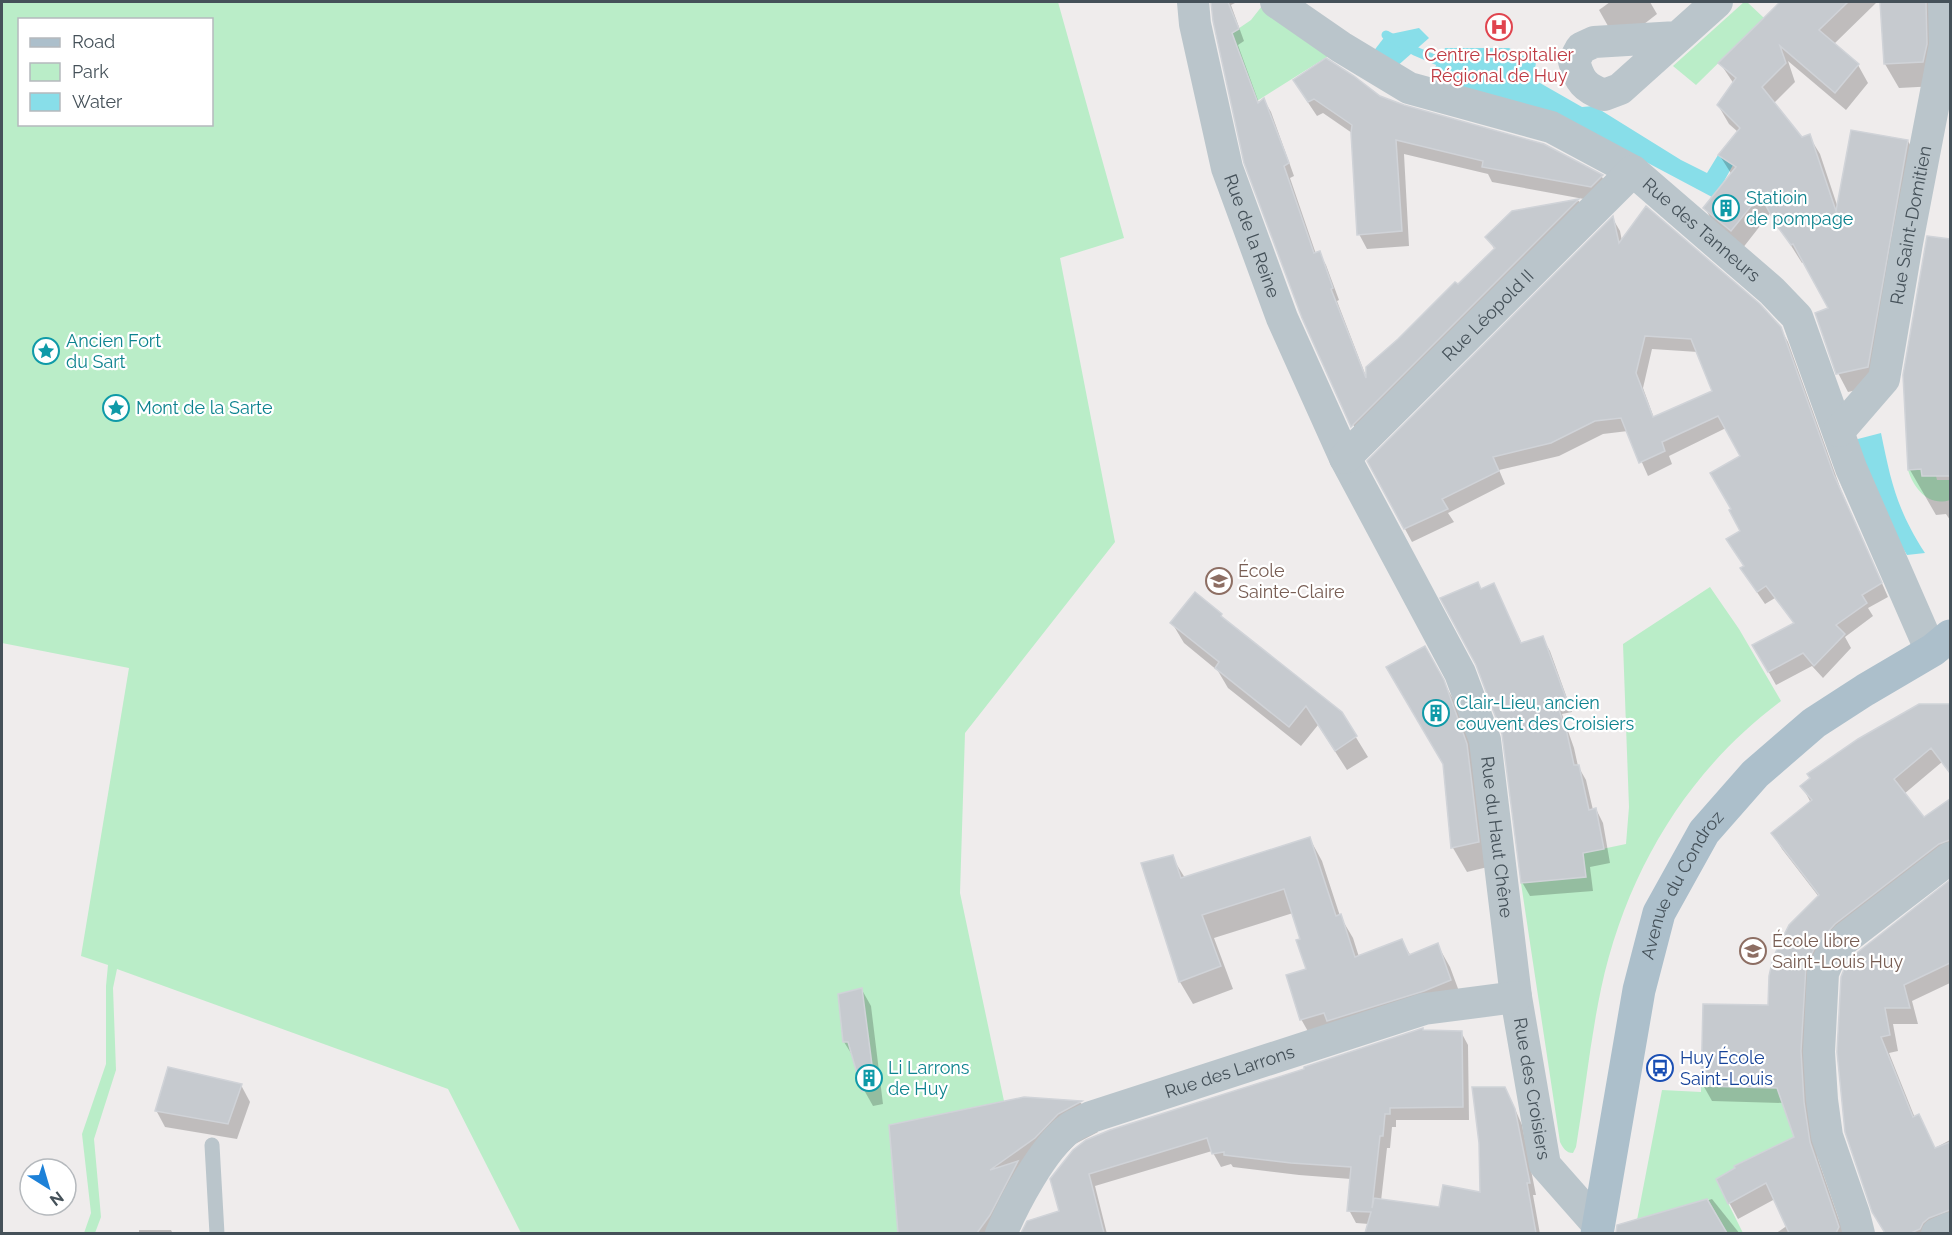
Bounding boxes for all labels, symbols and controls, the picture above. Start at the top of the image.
hospital icon: Centre Hospitalier Régional de Huy [1484,12,1514,42]
legend [18,18,213,126]
text: Road [72,31,115,52]
place label: Centre Hospitalier Régional de Huy [1424,44,1574,86]
text: Park [72,61,109,82]
text: Water [72,91,123,112]
street label: Rue Saint-Domitien [1886,144,1935,306]
street label: Rue de la Reine [1220,171,1285,301]
street label: Rue des Tanneurs [1639,173,1765,286]
place label: Statioin de pompage [1746,187,1854,229]
building icon: Statioin de pompage [1711,193,1741,223]
street label: Rue Léopold II [1438,265,1538,365]
place label: Ancien Fort du Sart [66,330,161,372]
place icon: Ancien Fort du Sart [31,336,61,366]
place icon: Mont de la Sarte [101,393,131,423]
place label: Mont de la Sarte [136,397,273,418]
place label: École Sainte-Claire [1238,559,1345,602]
school or university icon: École Sainte-Claire [1204,566,1234,596]
place label: Clair-Lieu, ancien couvent des Croisiers [1456,692,1635,734]
building icon: Clair-Lieu, ancien couvent des Croisiers [1421,698,1451,728]
street label: Rue du Haut Chêne [1477,755,1517,920]
street label: Avenue du Condroz [1636,806,1728,961]
place label: École libre Saint-Louis Huy [1772,929,1904,972]
school or university icon: École libre Saint-Louis Huy [1738,936,1768,966]
street label: Rue des Croisiers [1510,1016,1555,1161]
street label: Rue des Larrons [1162,1041,1297,1102]
place label: Huy École Saint-Louis [1680,1046,1773,1089]
bus stop icon: Huy École Saint-Louis [1645,1053,1675,1083]
place label: Li Larrons de Huy [888,1057,970,1099]
building icon: Li Larrons de Huy [854,1063,884,1093]
north arrow [18,1157,78,1217]
text: N [46,1187,67,1210]

